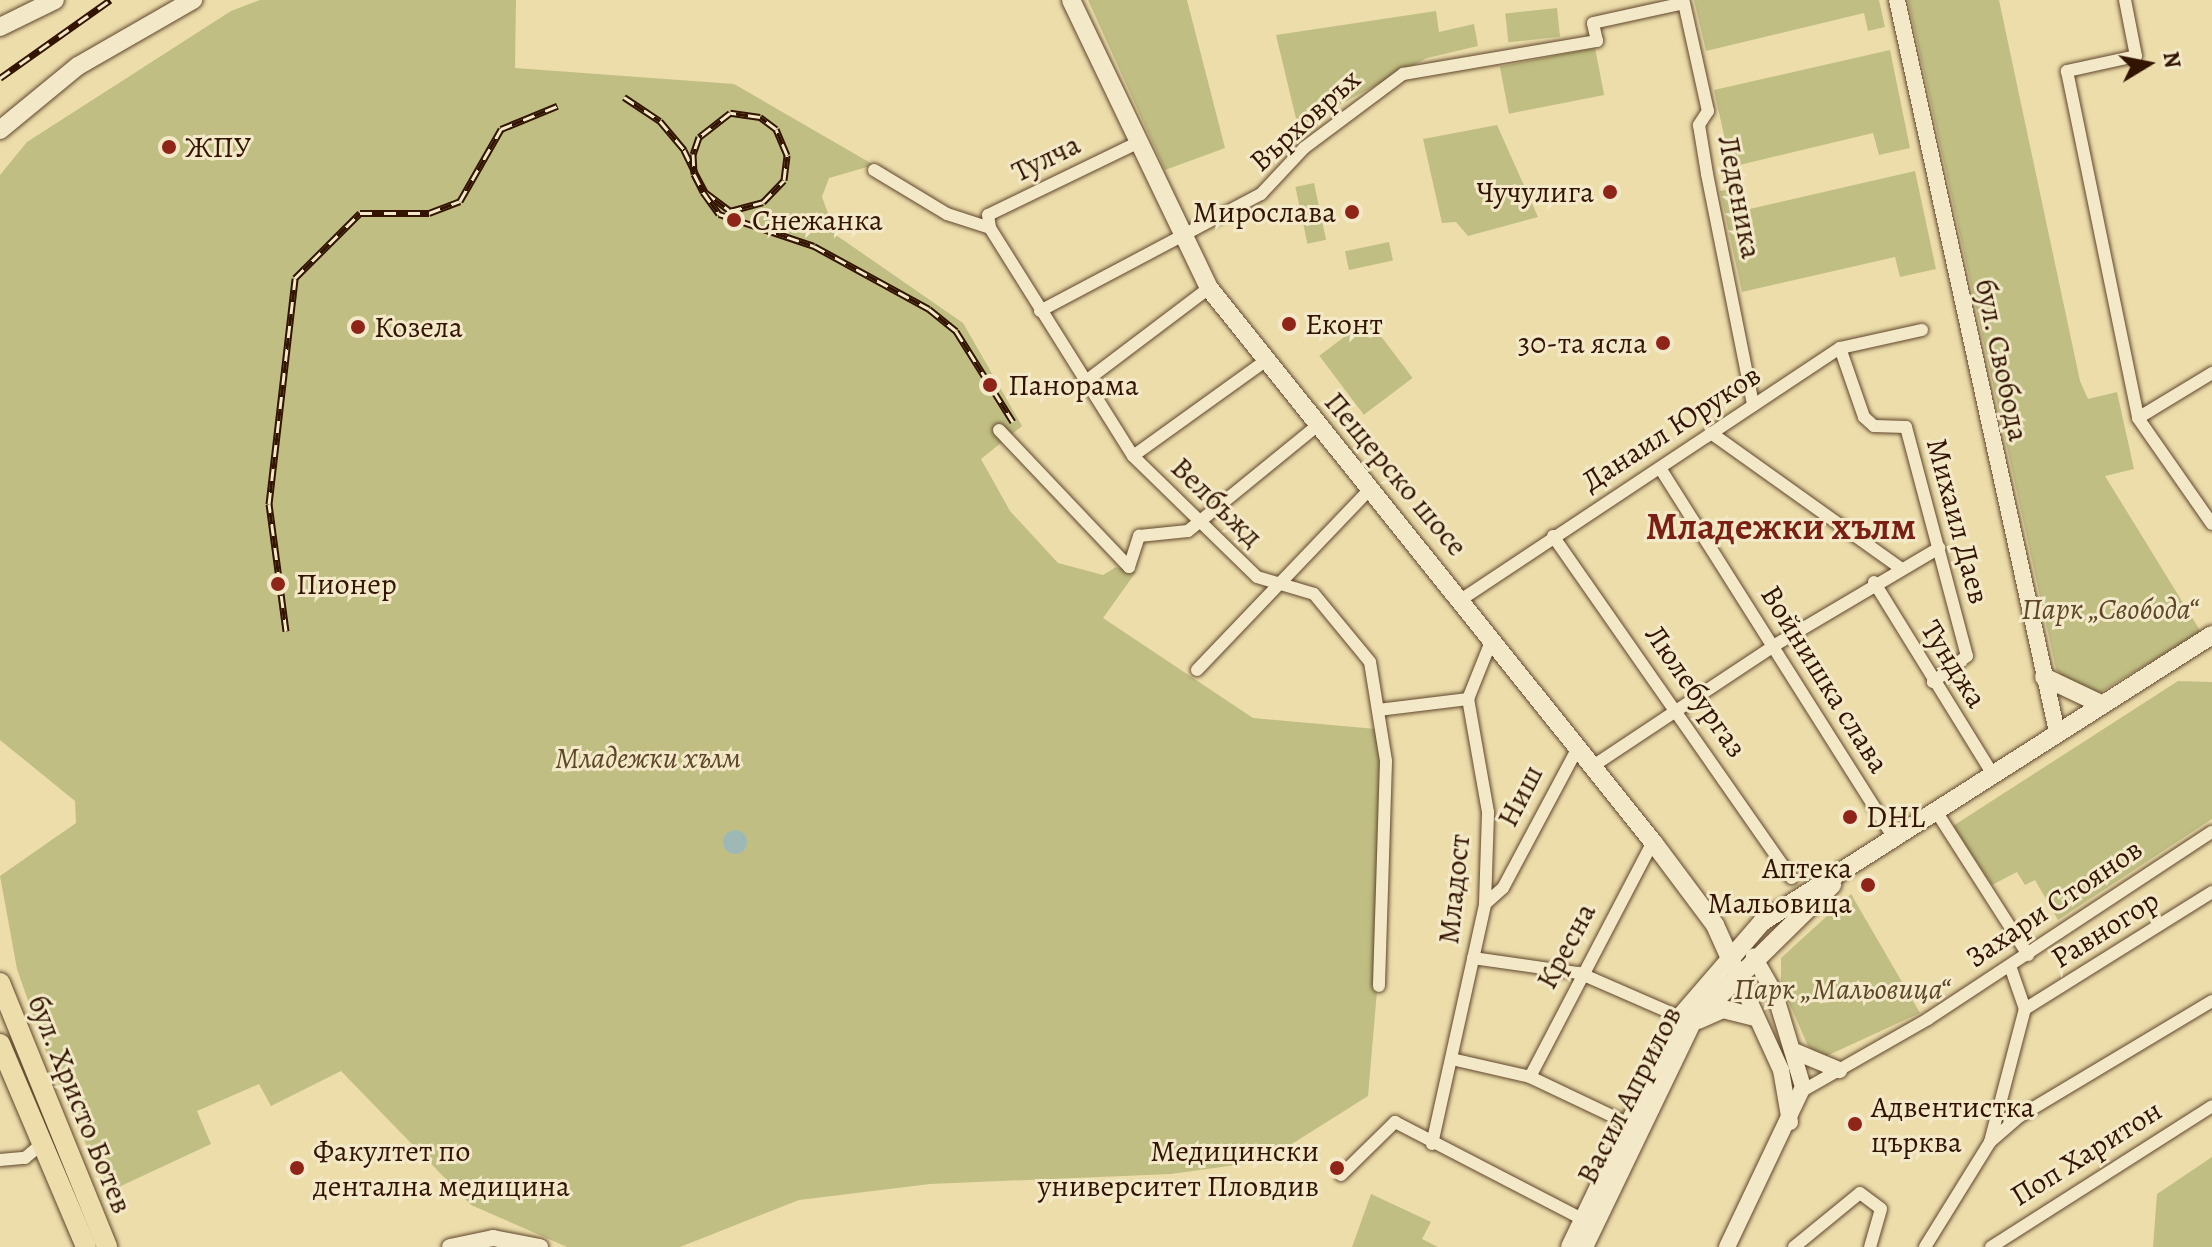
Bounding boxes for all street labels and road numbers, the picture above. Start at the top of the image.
street label: Върховръх [1242,61,1368,179]
street label: Тулча [1006,126,1086,190]
street label: Леденика [1710,132,1770,262]
street label: бул. Свобода [1967,275,2037,445]
street label: Данаил Юруков [1575,357,1767,499]
street label: Пещерско шосе [1317,384,1475,564]
street label: Михаил Даев [1919,434,1997,608]
street label: Велбъжд [1164,449,1270,555]
street label: Войнишка слава [1753,579,1897,779]
street label: Тунджа [1913,614,1995,714]
street label: Люлебургаз [1637,618,1755,764]
street label: Ниш [1489,759,1551,833]
street label: Захари Стоянов [1959,831,2149,975]
street label: Младост [1430,832,1478,946]
street label: Равногор [2045,882,2165,976]
street label: Кресна [1528,897,1604,995]
street label: бул. Христо Ботев [20,989,140,1219]
street label: Васил Априлов [1569,1000,1689,1190]
street label: Поп Харитон [2004,1092,2168,1214]

